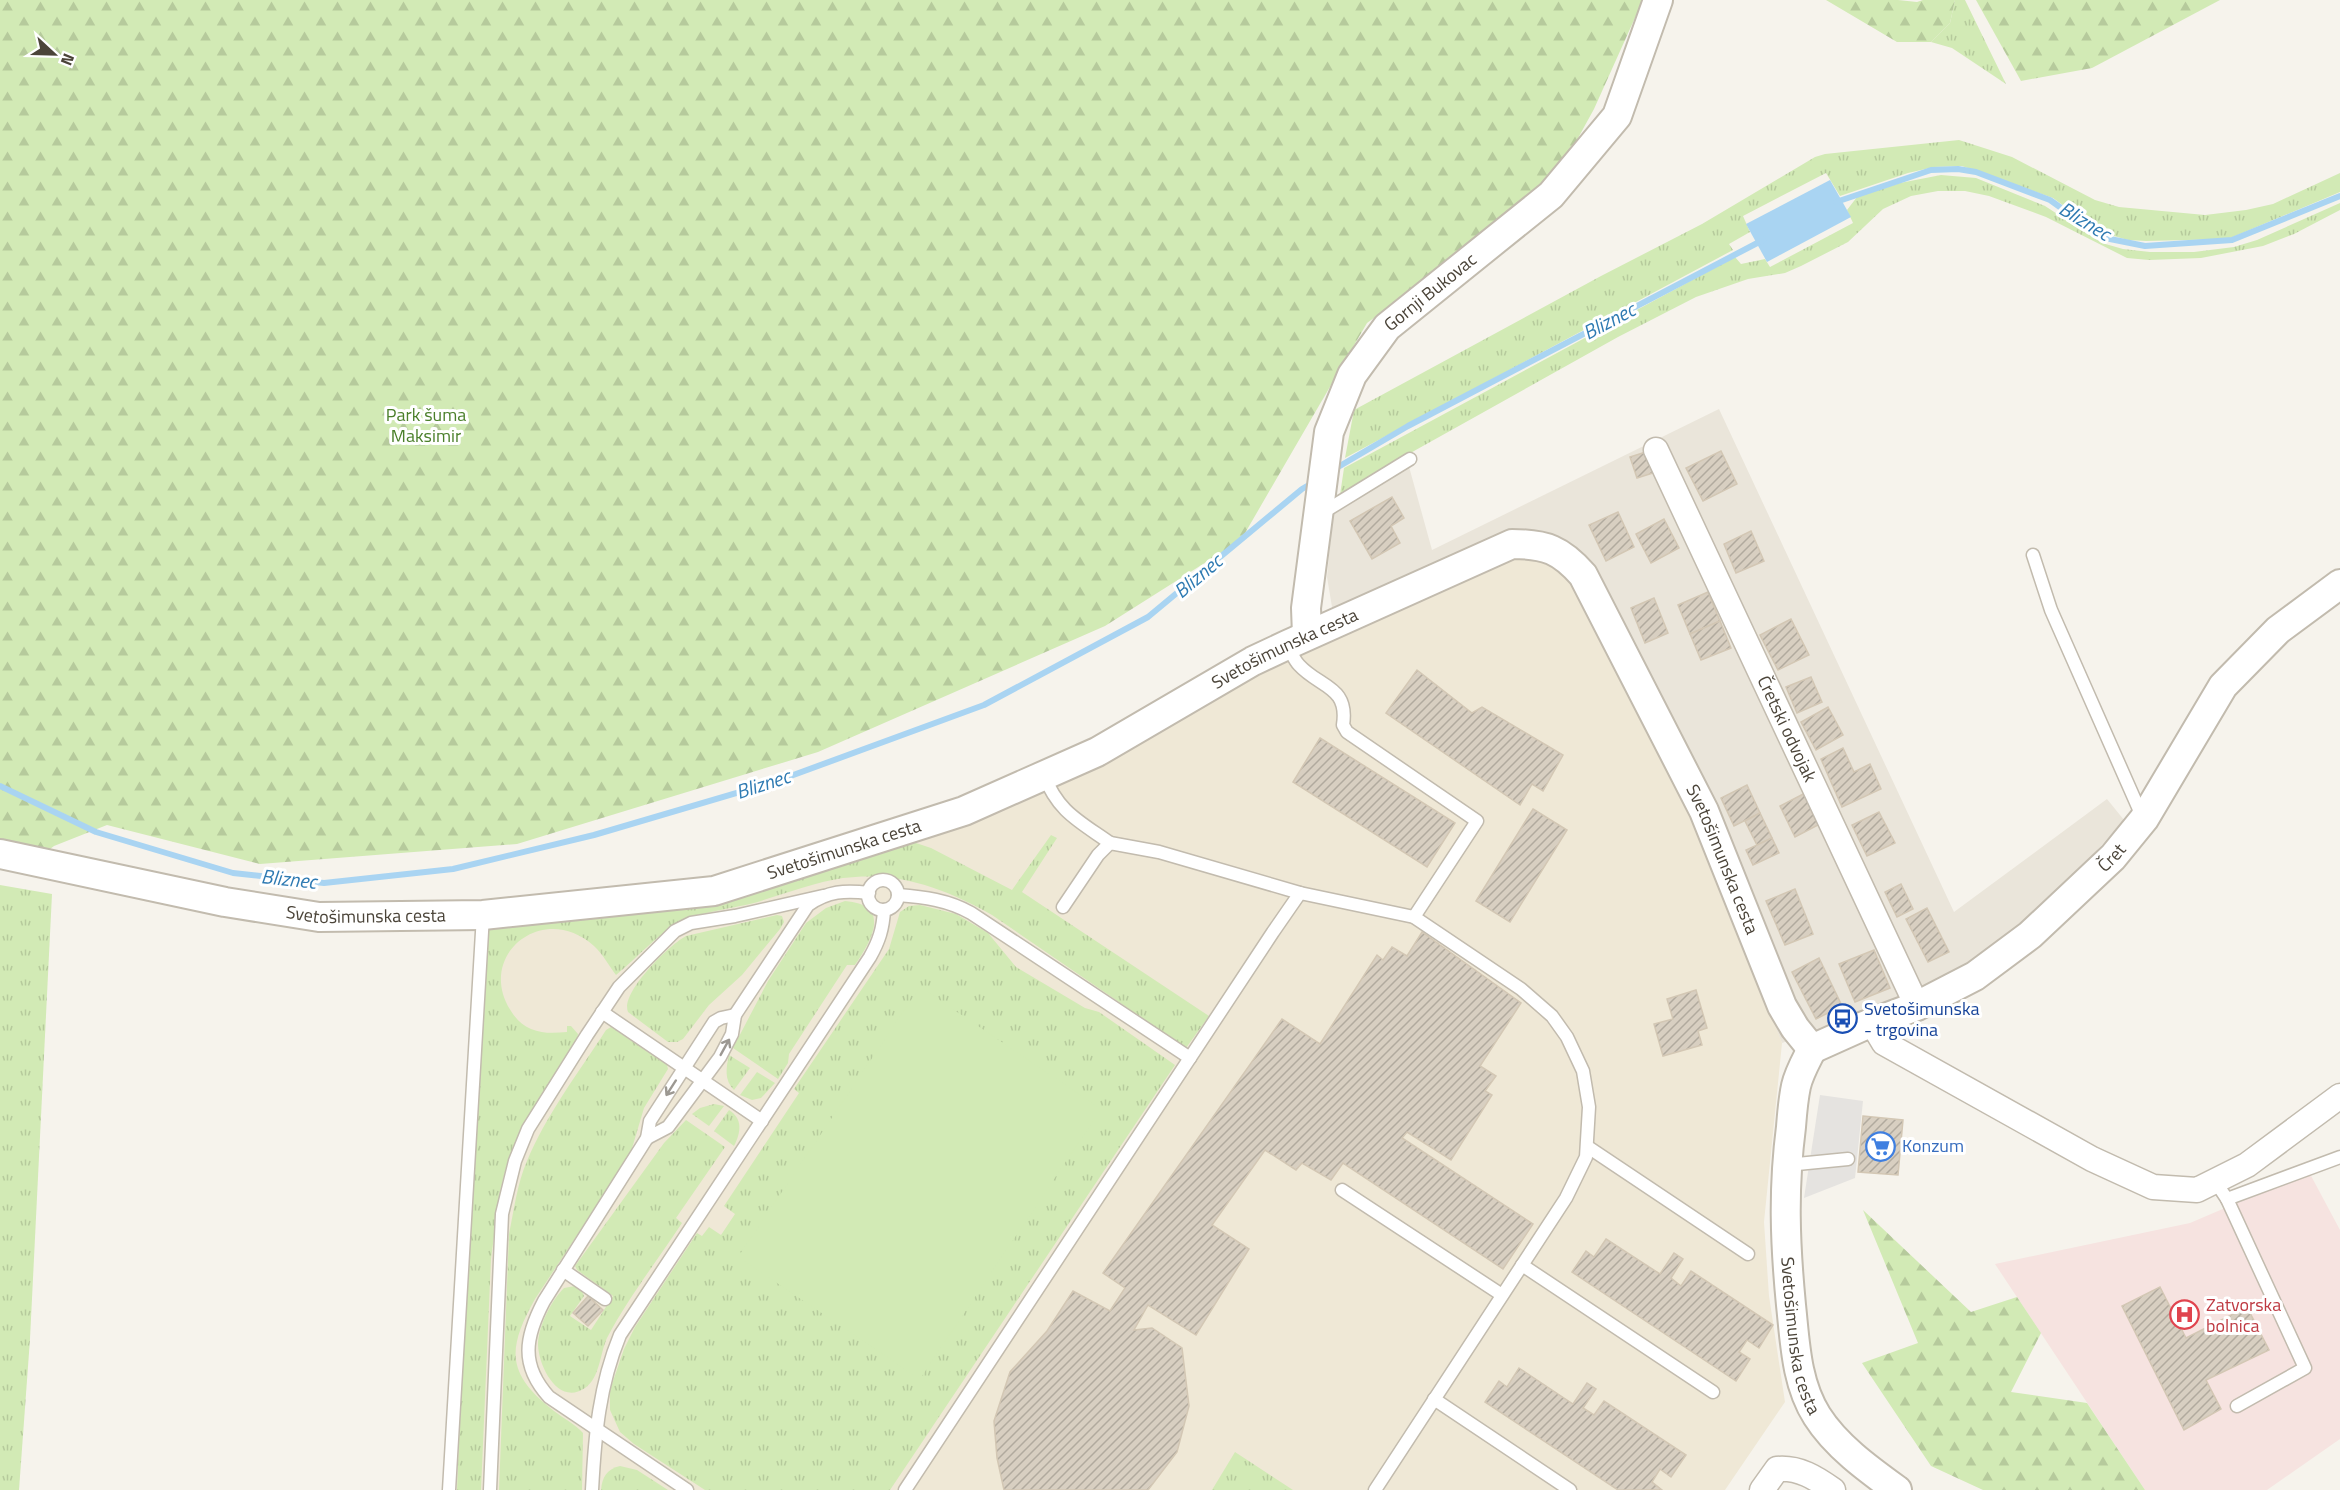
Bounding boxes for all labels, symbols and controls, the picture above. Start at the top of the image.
north arrow [24,24,84,84]
text: N [55,50,81,69]
water label: Bliznec [2053,193,2119,249]
street label: Gornji Bukovac [1378,246,1482,337]
water label: Bliznec [1577,293,1642,347]
park label: Park šuma Maksimir [386,401,466,449]
water label: Bliznec [1166,545,1230,605]
street label: Svetošimunska cesta [1206,601,1362,695]
street label: Čretski odvojak [1751,671,1824,787]
water label: Bliznec [732,760,796,807]
street label: Svetošimunska cesta [1679,779,1766,938]
street label: Svetošimunska cesta [763,812,924,886]
street label: Čret [2091,837,2133,878]
water label: Bliznec [260,860,320,897]
street label: Svetošimunska cesta [284,898,446,930]
place label: Svetošimunska - trgovina [1864,995,1979,1043]
bus stop icon: Svetošimunska - trgovina [1827,1003,1859,1035]
one-way arrow [719,1039,731,1056]
one-way arrow [665,1079,677,1095]
supermarket icon: Konzum [1865,1130,1897,1162]
place label: Konzum [1902,1132,1964,1159]
street label: Svetošimunska cesta [1774,1256,1828,1420]
place label: Zatvorska bolnica [2206,1291,2281,1339]
hospital icon: Zatvorska bolnica [2169,1299,2201,1331]

